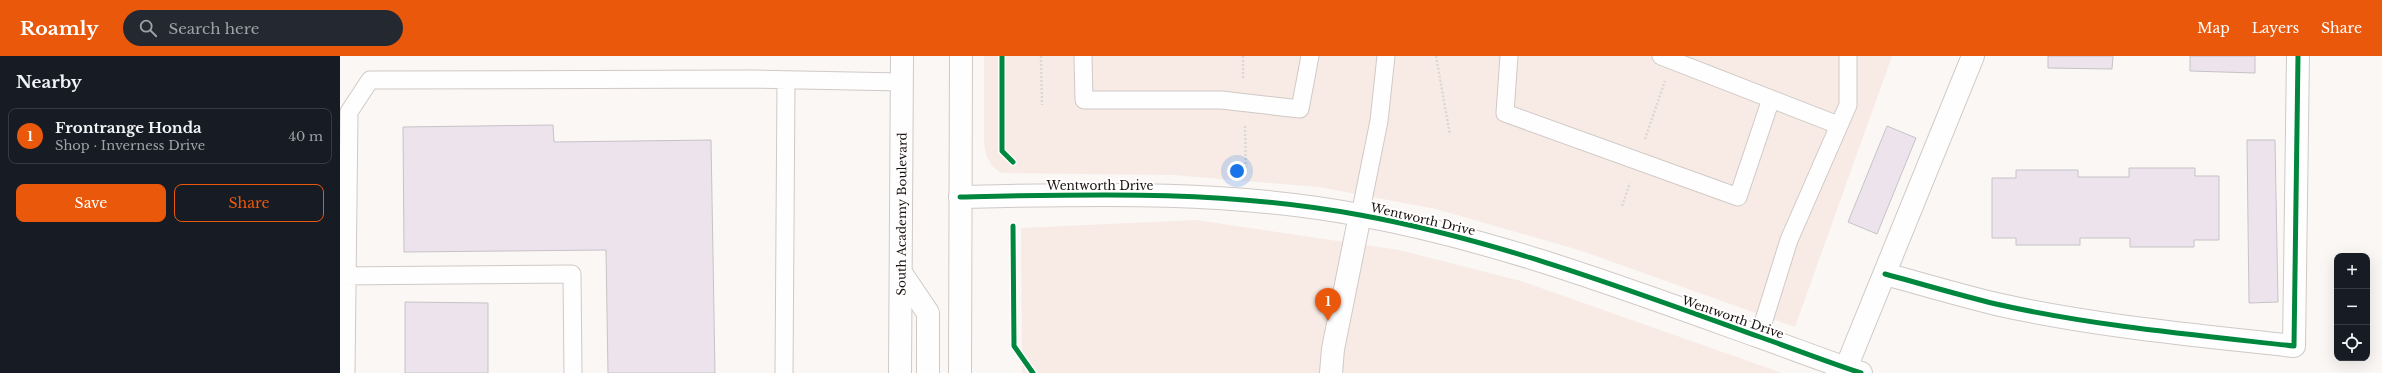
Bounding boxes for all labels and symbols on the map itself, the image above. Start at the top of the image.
street label: South Academy Boulevard [893,132,909,296]
your location [1227,161,1247,181]
street label: Wentworth Drive [1046,178,1154,193]
street label: Wentworth Drive [1368,199,1477,238]
pin: 1 [1315,288,1341,321]
street label: Wentworth Drive [1679,292,1786,342]

